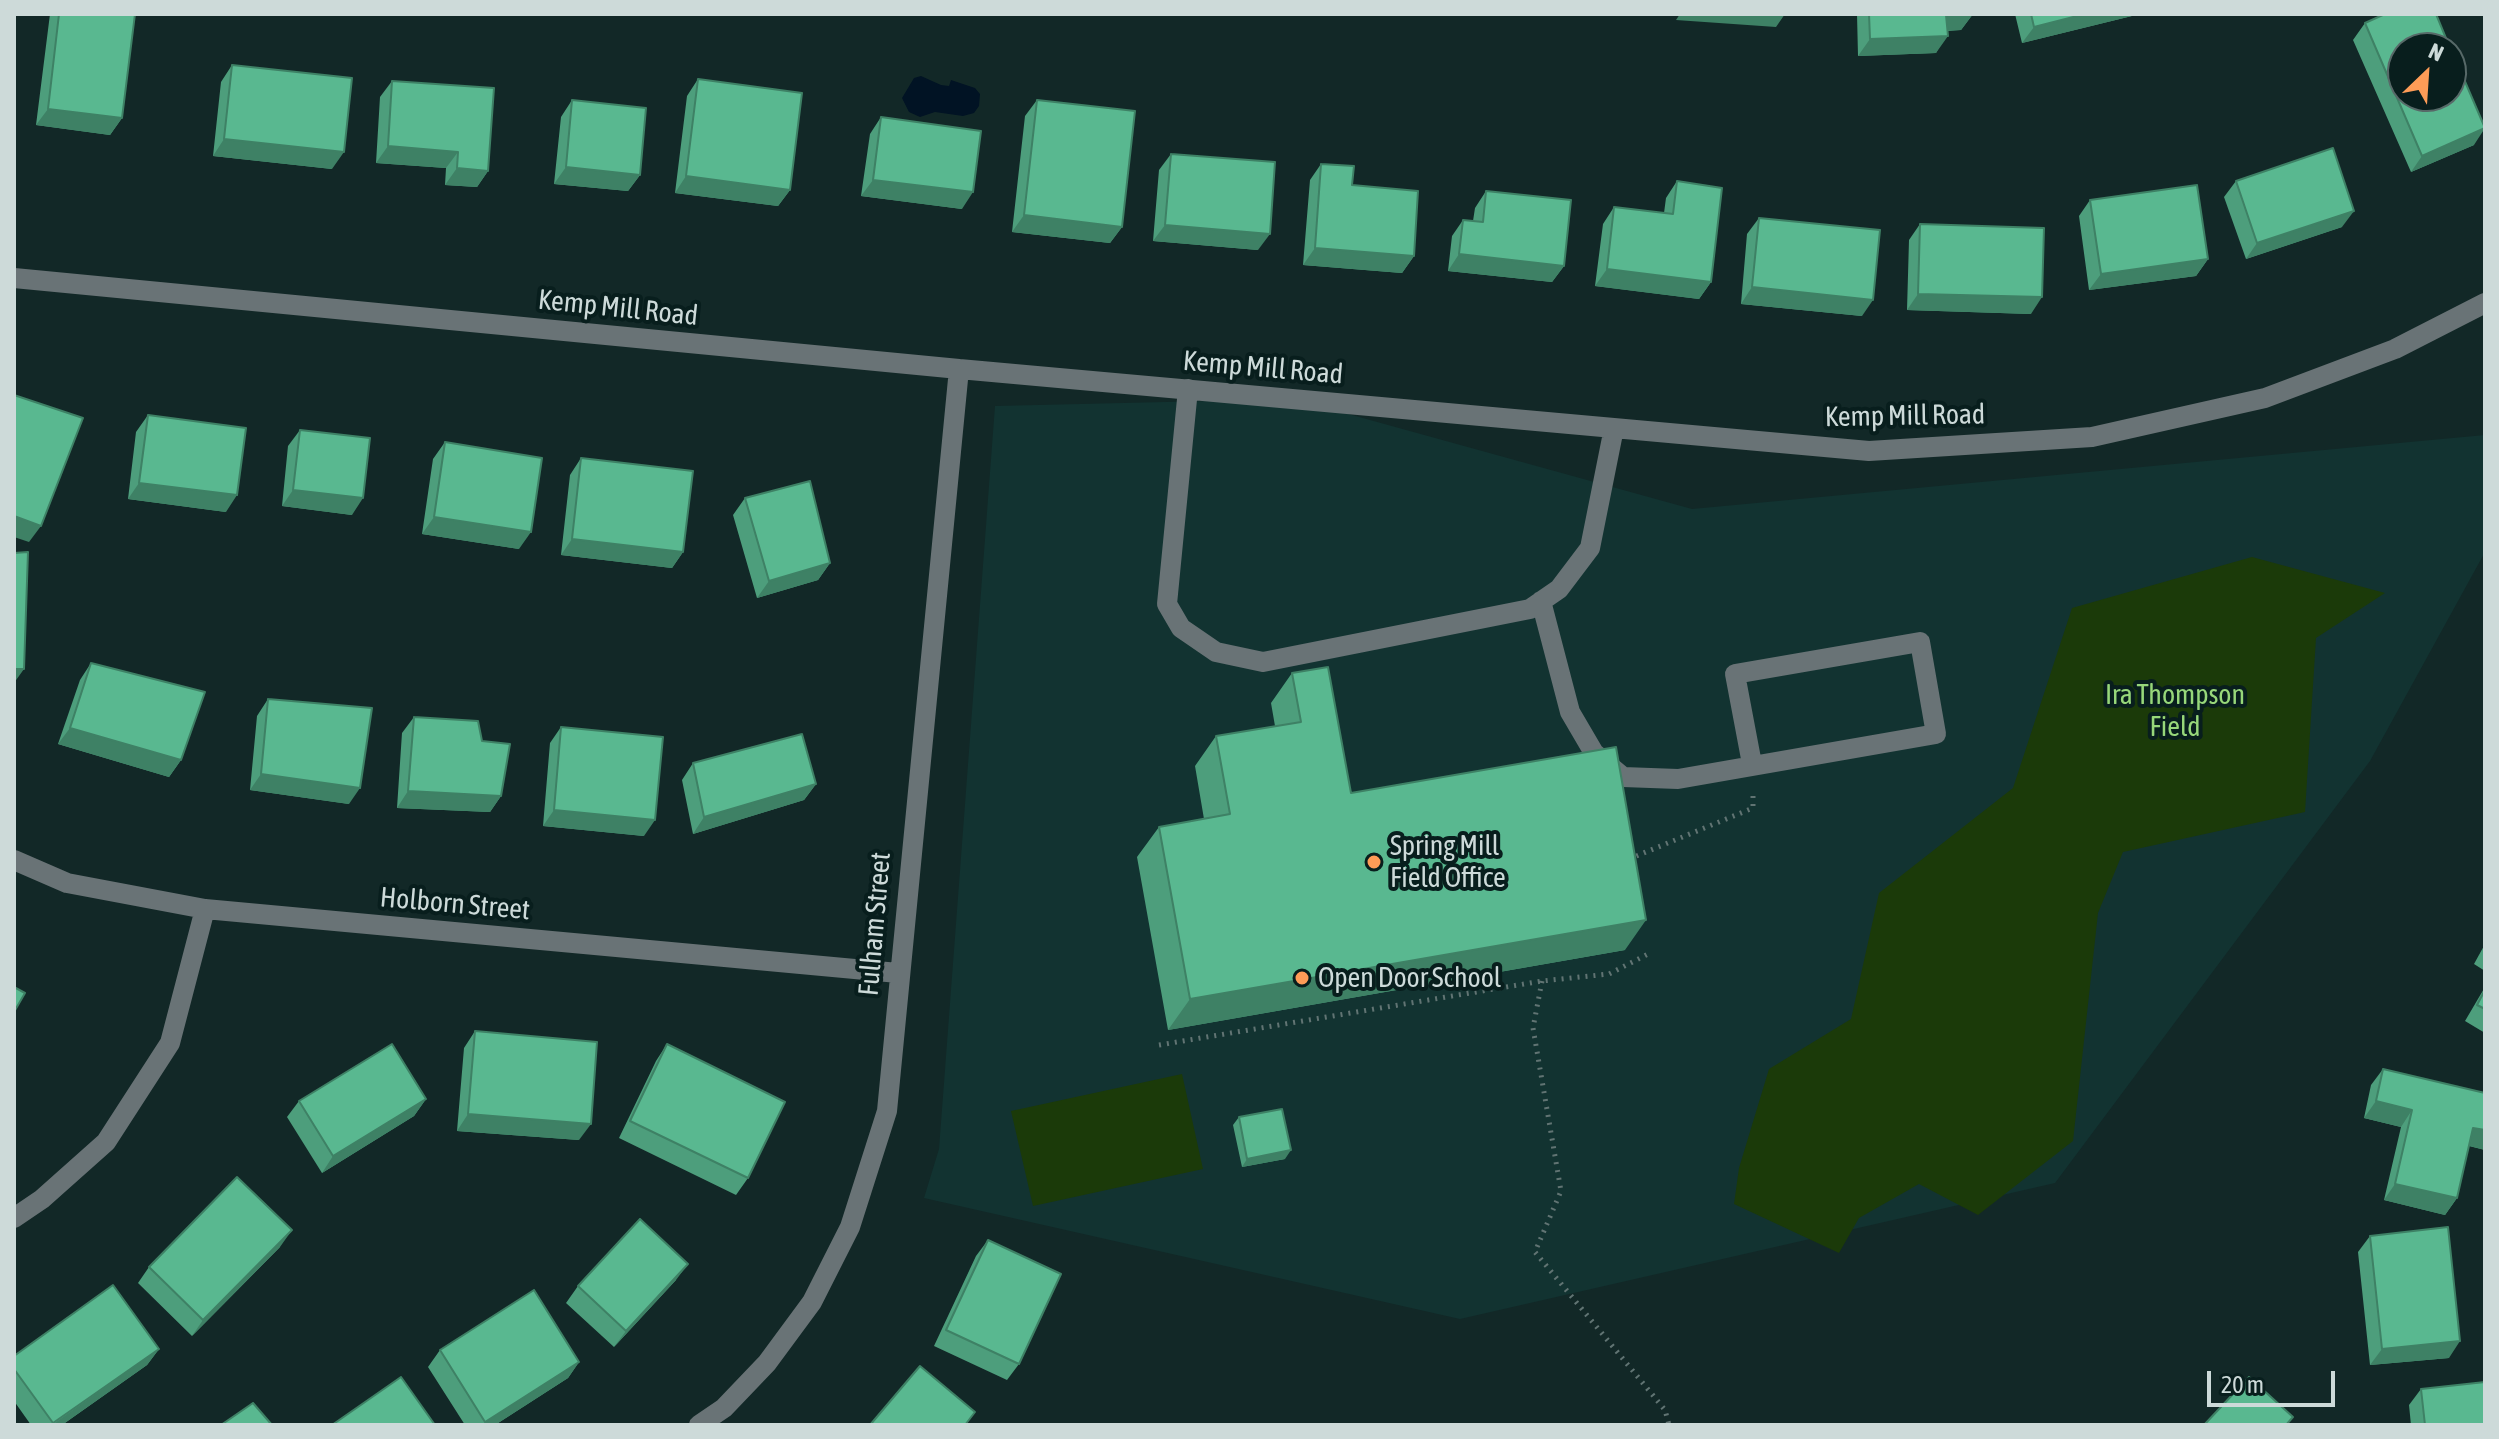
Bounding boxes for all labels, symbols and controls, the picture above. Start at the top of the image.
north arrow [2387,32,2467,112]
text: N [2425,38,2448,67]
street label: Kemp Mill Road [536,283,700,333]
street label: Kemp Mill Road [1182,344,1344,392]
street label: Kemp Mill Road [1824,398,1986,434]
park label: Ira Thompson Field [2105,678,2245,744]
place label: Spring Mill Field Office [1390,829,1506,895]
street label: Fulham Street [852,851,898,997]
marker: Spring Mill Field Office [1365,853,1383,871]
street label: Holborn Street [379,881,531,927]
place label: Open Door School [1318,961,1501,995]
marker: Open Door School [1293,969,1311,987]
scale bar [2211,1355,2339,1405]
text: 20 m [2221,1371,2264,1398]

